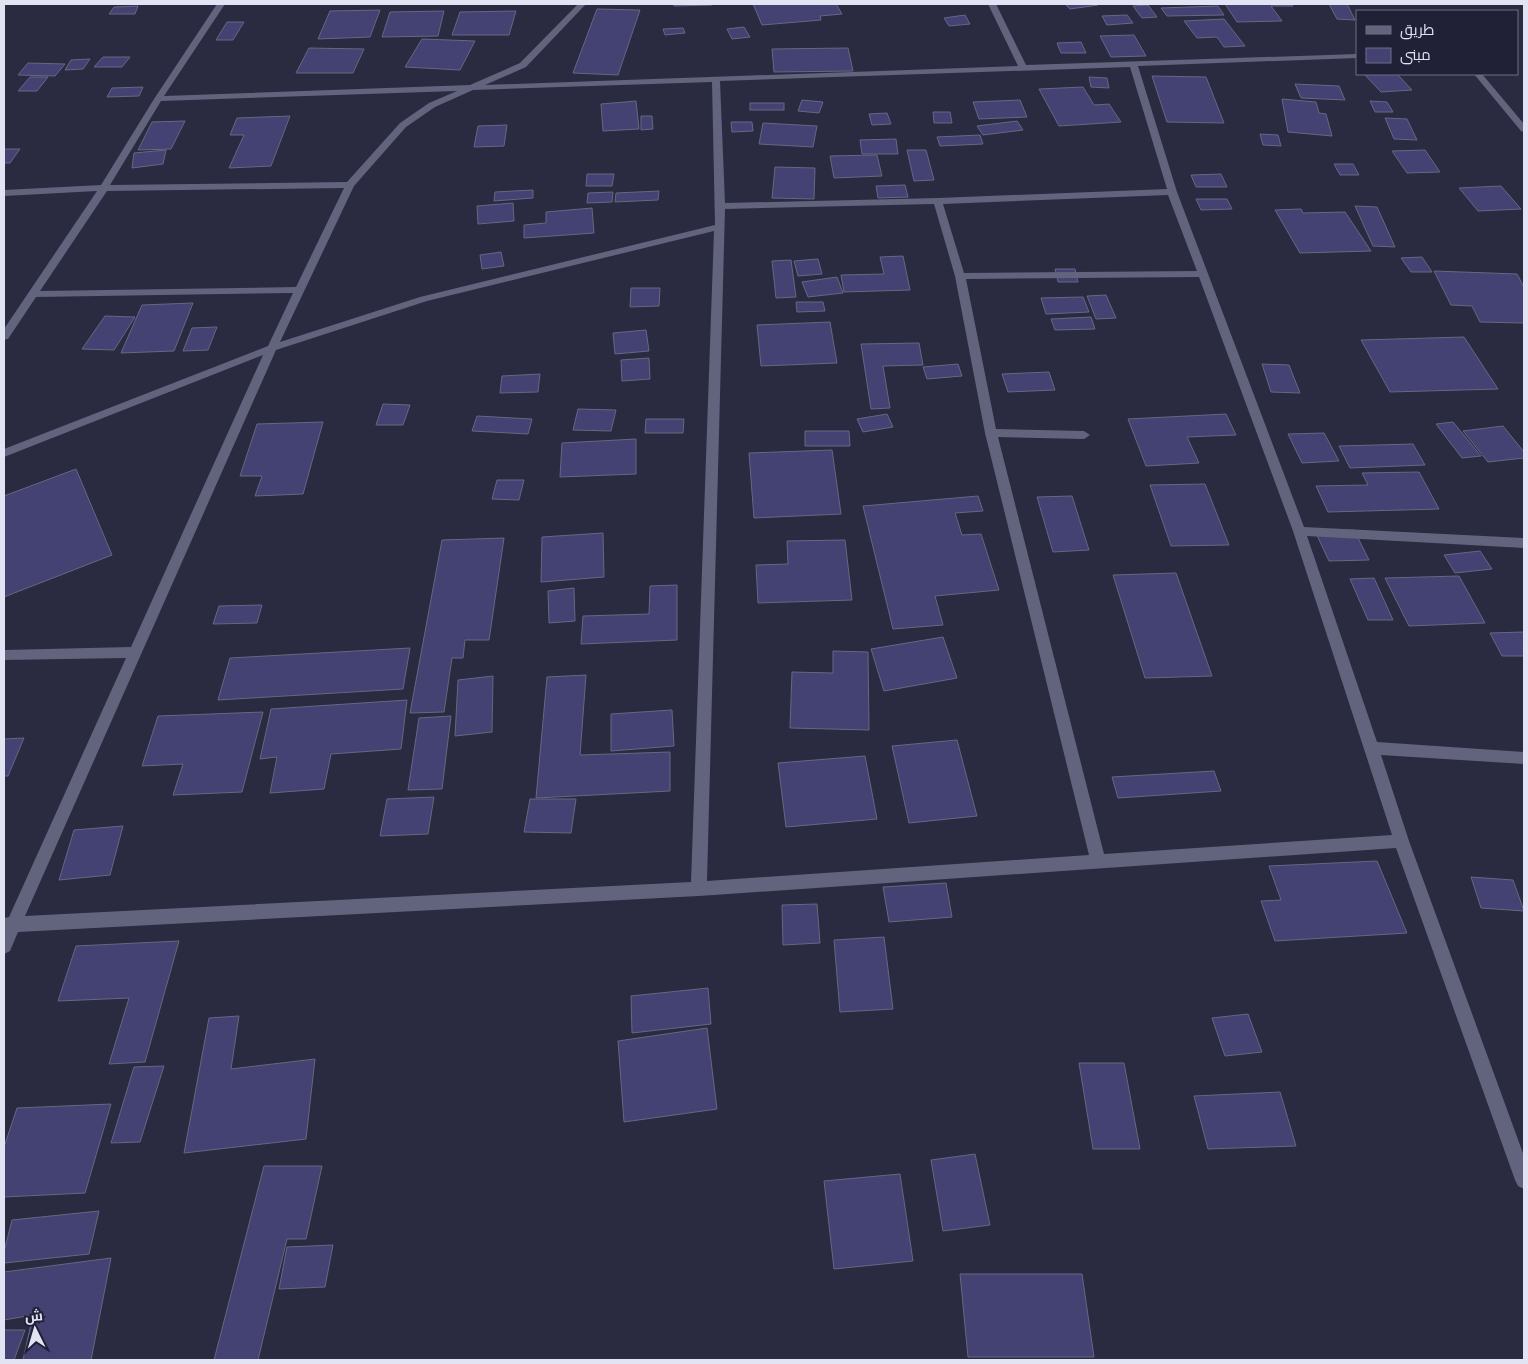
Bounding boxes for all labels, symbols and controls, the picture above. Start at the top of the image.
legend [1356,10,1518,75]
text: طريق [1400,20,1434,40]
text: مبنى [1400,45,1431,65]
north arrow [10,1304,60,1354]
text: ش [24,1306,44,1326]

